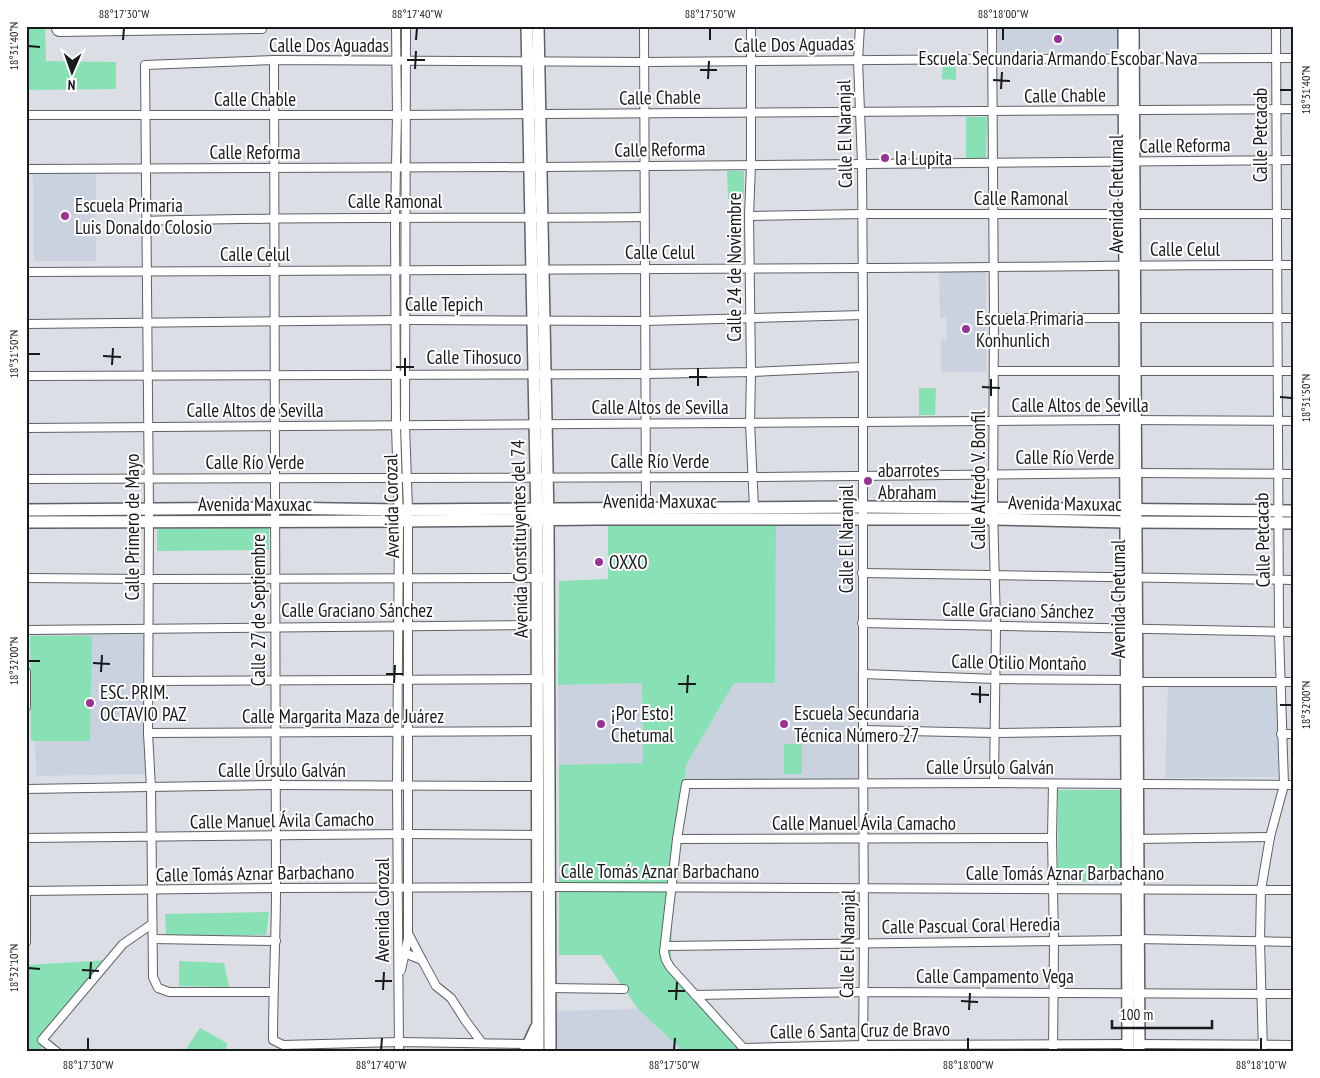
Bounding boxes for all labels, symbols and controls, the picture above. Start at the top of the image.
text: 88°17'30"W [99,6,149,21]
text: 88°17'40"W [392,6,442,21]
text: 88°17'50"W [685,6,735,21]
text: 88°18'00"W [978,6,1028,21]
text: 18°31'40"N [6,22,21,70]
street label: Calle Dos Aguadas [734,31,854,57]
street label: Calle Dos Aguadas [269,33,389,57]
marker: Escuela Secundaria Armando Escobar Nava [1052,33,1064,45]
place label: Escuela Secundaria Armando Escobar Nava [919,46,1198,70]
north arrow [48,48,98,98]
text: 18°31'40"N [1298,66,1313,114]
text: N [67,76,76,94]
street label: Calle El Naranjal [831,79,857,188]
street label: Calle Chable [1024,82,1106,108]
street label: Calle Chable [619,84,701,110]
street label: Calle Chable [214,87,296,111]
street label: Calle Petcacab [1248,88,1272,182]
street label: Calle Reforma [1139,132,1231,158]
street label: Avenida Chetumal [1104,134,1128,253]
street label: Calle Reforma [614,136,706,162]
street label: Calle Reforma [209,140,301,164]
place label: la Lupita [895,146,952,170]
marker: la Lupita [879,152,891,164]
street label: Calle Ramonal [974,186,1069,210]
street label: Calle Ramonal [348,189,443,213]
street label: Calle 24 de Noviembre [722,192,746,342]
place label: Escuela Primaria Luis Donaldo Colosio [75,193,212,239]
marker: Escuela Primaria Luis Donaldo Colosio [59,210,71,222]
street label: Calle Celul [1150,237,1221,261]
street label: Calle Celul [625,240,696,264]
street label: Calle Celul [220,242,291,266]
street label: Calle Tepich [405,292,483,316]
place label: Escuela Primaria Konhunlich [976,306,1084,352]
marker: Escuela Primaria Konhunlich [960,323,972,335]
text: 18°31'50"N [6,330,21,378]
street label: Calle Tihosuco [427,345,521,369]
text: 18°31'50"N [1298,374,1313,422]
street label: Calle Altos de Sevilla [1011,393,1149,417]
street label: Calle Altos de Sevilla [591,395,729,419]
street label: Calle Altos de Sevilla [186,398,324,422]
street label: Calle Alfredo V. Bonfil [966,410,990,550]
street label: Avenida Constituyentes del 74 [505,439,533,638]
street label: Calle Río Verde [1016,445,1115,469]
street label: Calle Río Verde [611,449,710,473]
street label: Calle Río Verde [206,450,305,474]
street label: Avenida Corozal [378,453,404,558]
street label: Calle Primero de Mayo [120,454,144,601]
place label: abarrotes Abraham [878,458,939,504]
marker: abarrotes Abraham [862,475,874,487]
street label: Calle El Naranjal [834,484,858,593]
street label: Avenida Maxuxac [603,489,717,513]
street label: Avenida Maxuxac [1008,490,1122,516]
street label: Avenida Maxuxac [198,492,312,516]
street label: Calle Petcacab [1249,492,1275,588]
street label: Calle 27 de Septiembre [246,534,270,686]
street label: Avenida Chetumal [1106,539,1130,658]
place label: OXXO [609,550,648,574]
marker: OXXO [593,556,605,568]
street label: Calle Graciano Sánchez [942,597,1094,623]
street label: Calle Graciano Sánchez [281,598,433,622]
text: 18°32'00"N [6,637,21,685]
street label: Calle Otilio Montaño [951,649,1087,675]
place label: ESC. PRIM. OCTAVIO PAZ [100,680,187,726]
text: 18°32'00"N [1298,681,1313,729]
marker: ESC. PRIM. OCTAVIO PAZ [84,697,96,709]
place label: ¡Por Esto! Chetumal [611,701,674,747]
place label: Escuela Secundaria Técnica Número 27 [794,701,919,747]
street label: Calle Margarita Maza de Juárez [242,704,444,728]
marker: ¡Por Esto! Chetumal [595,718,607,730]
marker: Escuela Secundaria Técnica Número 27 [778,718,790,730]
street label: Calle Úrsulo Galván [926,755,1054,779]
street label: Calle Úrsulo Galván [218,758,346,782]
street label: Calle Manuel Ávila Camacho [190,806,374,834]
street label: Calle Manuel Ávila Camacho [772,811,956,835]
street label: Avenida Corozal [370,857,394,962]
street label: Calle Tomás Aznar Barbachano [156,859,354,887]
street label: Calle Tomás Aznar Barbachano [561,859,759,883]
street label: Calle Tomás Aznar Barbachano [966,861,1164,885]
street label: Calle El Naranjal [834,889,860,998]
street label: Calle Pascual Coral Heredia [881,911,1061,939]
text: 18°32'10"N [6,944,21,992]
street label: Calle Campamento Vega [916,964,1074,988]
scale bar [1112,998,1212,1030]
text: 100 m [1120,1005,1153,1024]
street label: Calle 6 Santa Cruz de Bravo [770,1016,950,1044]
text: 88°17'30"W [63,1057,113,1072]
text: 88°17'40"W [356,1057,406,1072]
text: 88°17'50"W [649,1057,699,1072]
text: 88°18'00"W [943,1057,993,1072]
text: 88°18'10"W [1236,1057,1286,1072]

